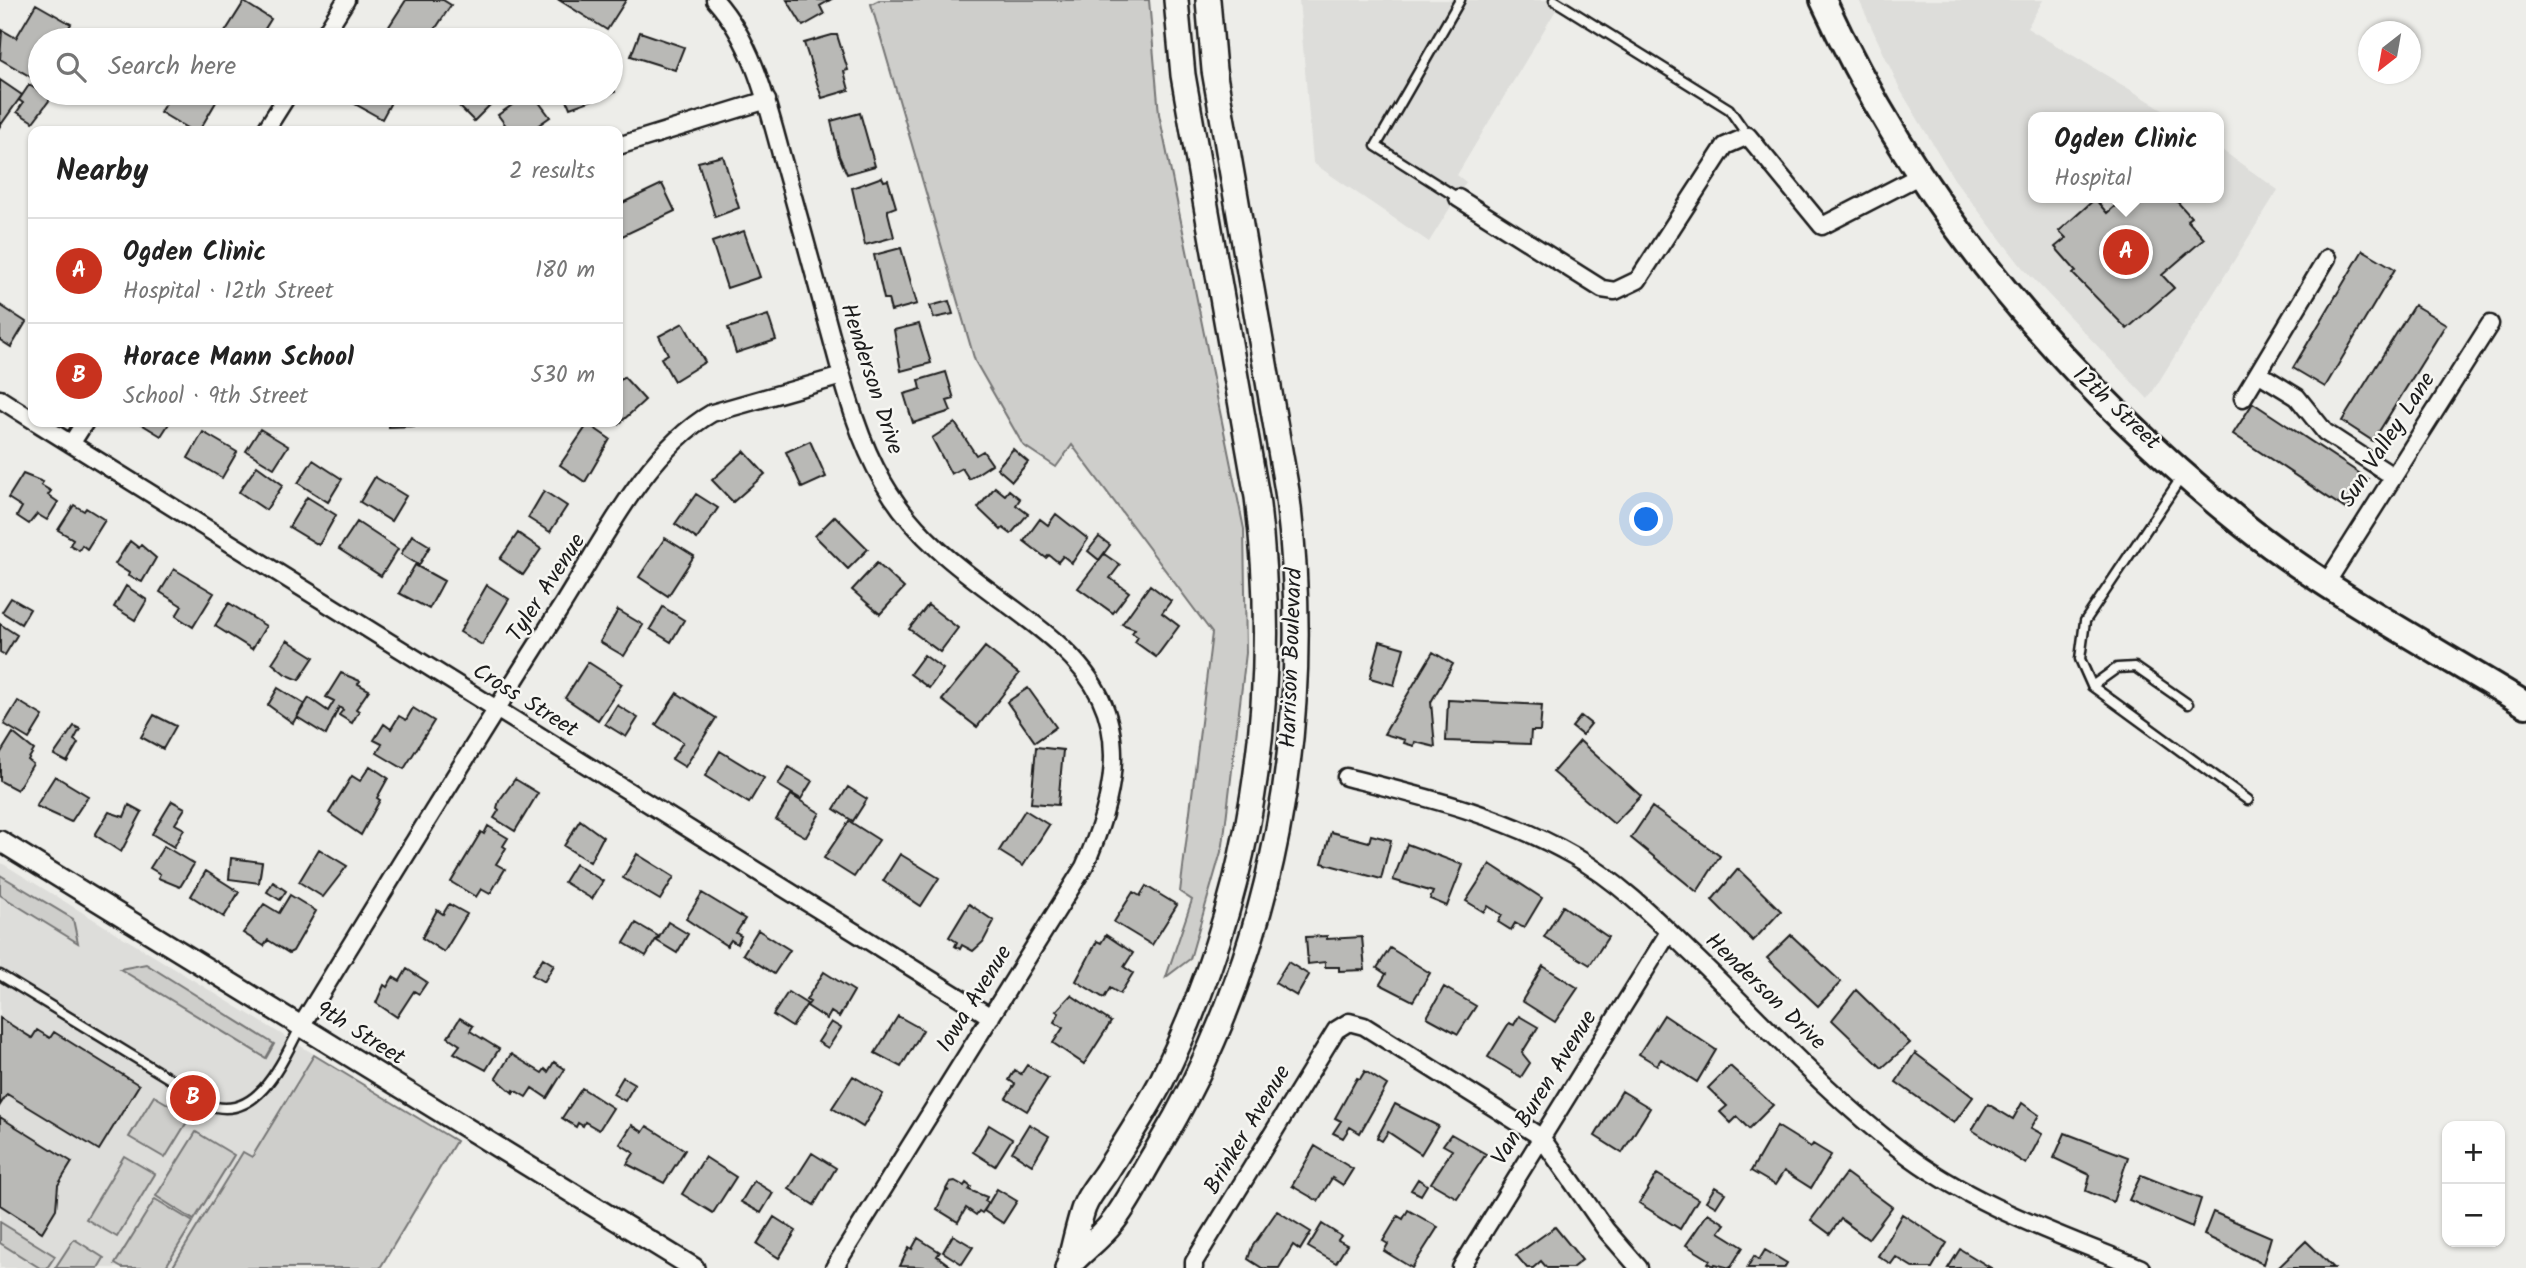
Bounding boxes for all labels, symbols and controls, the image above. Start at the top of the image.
north arrow [2358,21,2421,84]
search box [28,28,623,105]
text: Search here [108,46,236,88]
icon: search [52,48,90,86]
popup [2028,112,2224,203]
text: Ogden Clinic [2054,119,2198,161]
text: Nearby [56,148,148,196]
text: 2 results [509,154,595,190]
text: Hospital [2054,161,2132,197]
pin: A [2103,226,2149,278]
text: Ogden Clinic [123,232,266,274]
text: A [72,253,86,289]
text: 180 m [535,253,595,289]
text: Hospital · 12th Street [123,274,334,310]
street label: Henderson Drive [830,299,912,459]
text: Horace Mann School [123,337,354,379]
text: B [72,358,86,394]
text: 530 m [530,358,595,394]
street label: 12th Street [2064,359,2169,460]
street label: Sun Valley Lane [2331,365,2445,515]
text: School · 9th Street [123,379,308,415]
your location [1629,502,1663,536]
street label: Tyler Avenue [498,526,596,650]
street label: Harrison Boulevard [1271,567,1313,749]
street label: Cross Street [465,654,586,748]
street label: Henderson Drive [1696,924,1834,1060]
street label: Iowa Avenue [928,938,1022,1060]
street label: 9th Street [308,992,413,1076]
street label: Van Buren Avenue [1483,1003,1607,1173]
street label: Brinker Avenue [1195,1058,1301,1202]
pin: B [170,1072,216,1124]
map controls [2442,1121,2505,1247]
button: + [2442,1121,2505,1184]
button: − [2442,1184,2505,1247]

